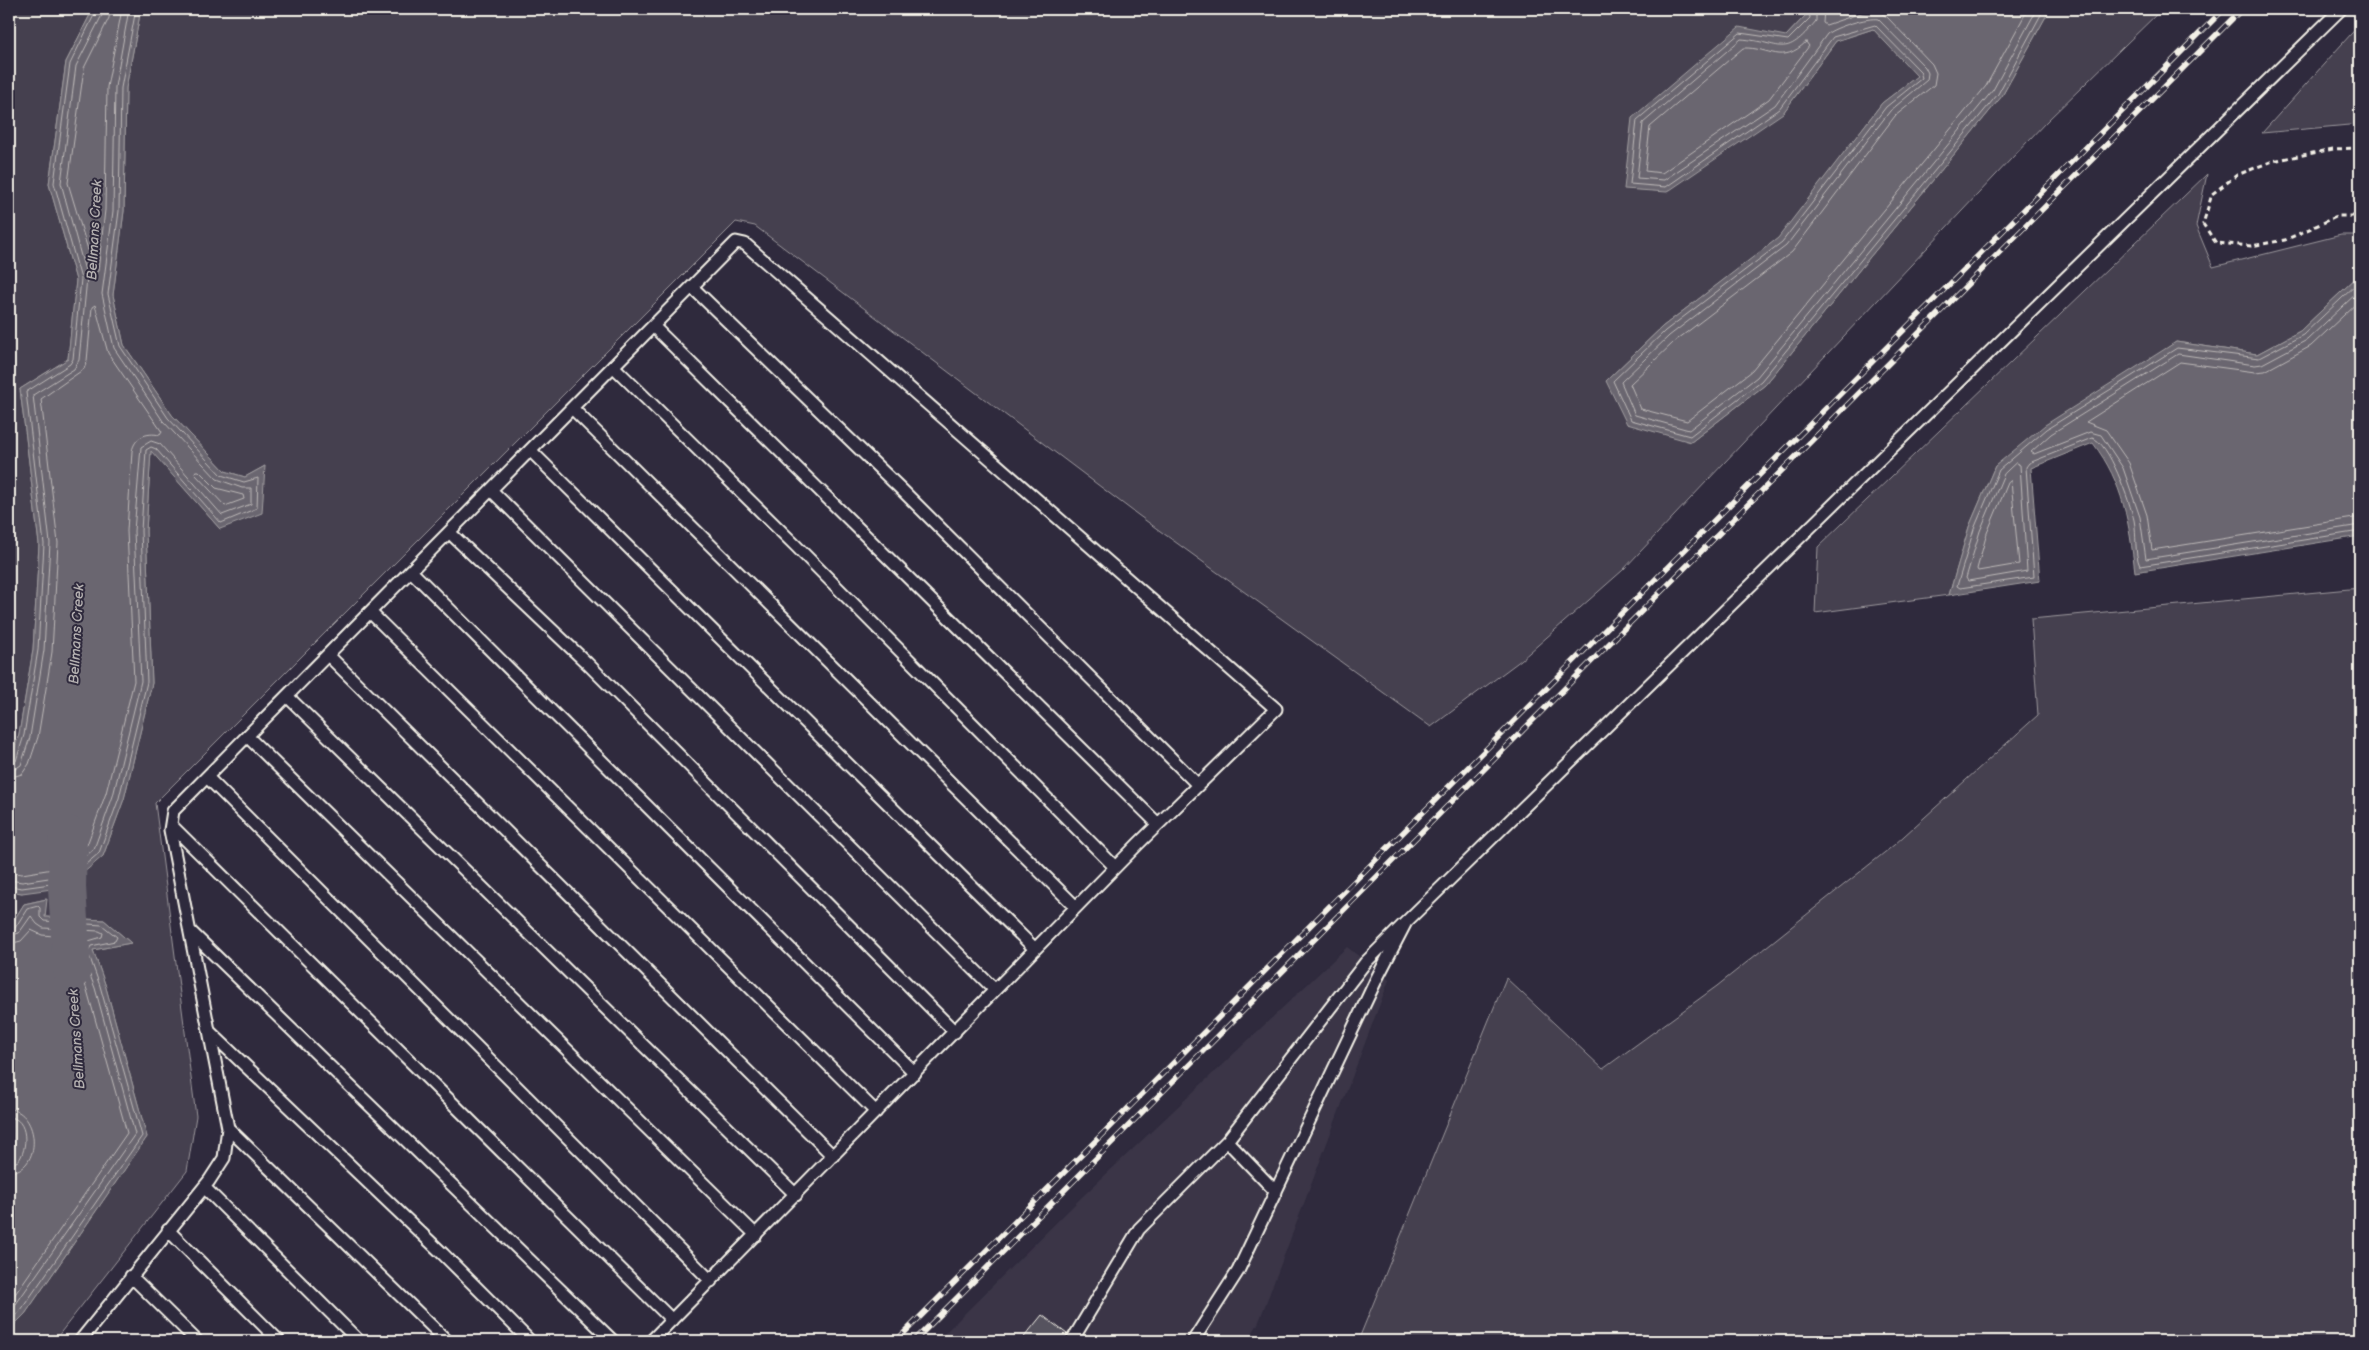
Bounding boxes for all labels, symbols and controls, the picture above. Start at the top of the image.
water label: Bellmans Creek [83,178,106,281]
water label: Bellmans Creek [65,582,88,685]
water label: Bellmans Creek [64,987,88,1090]

